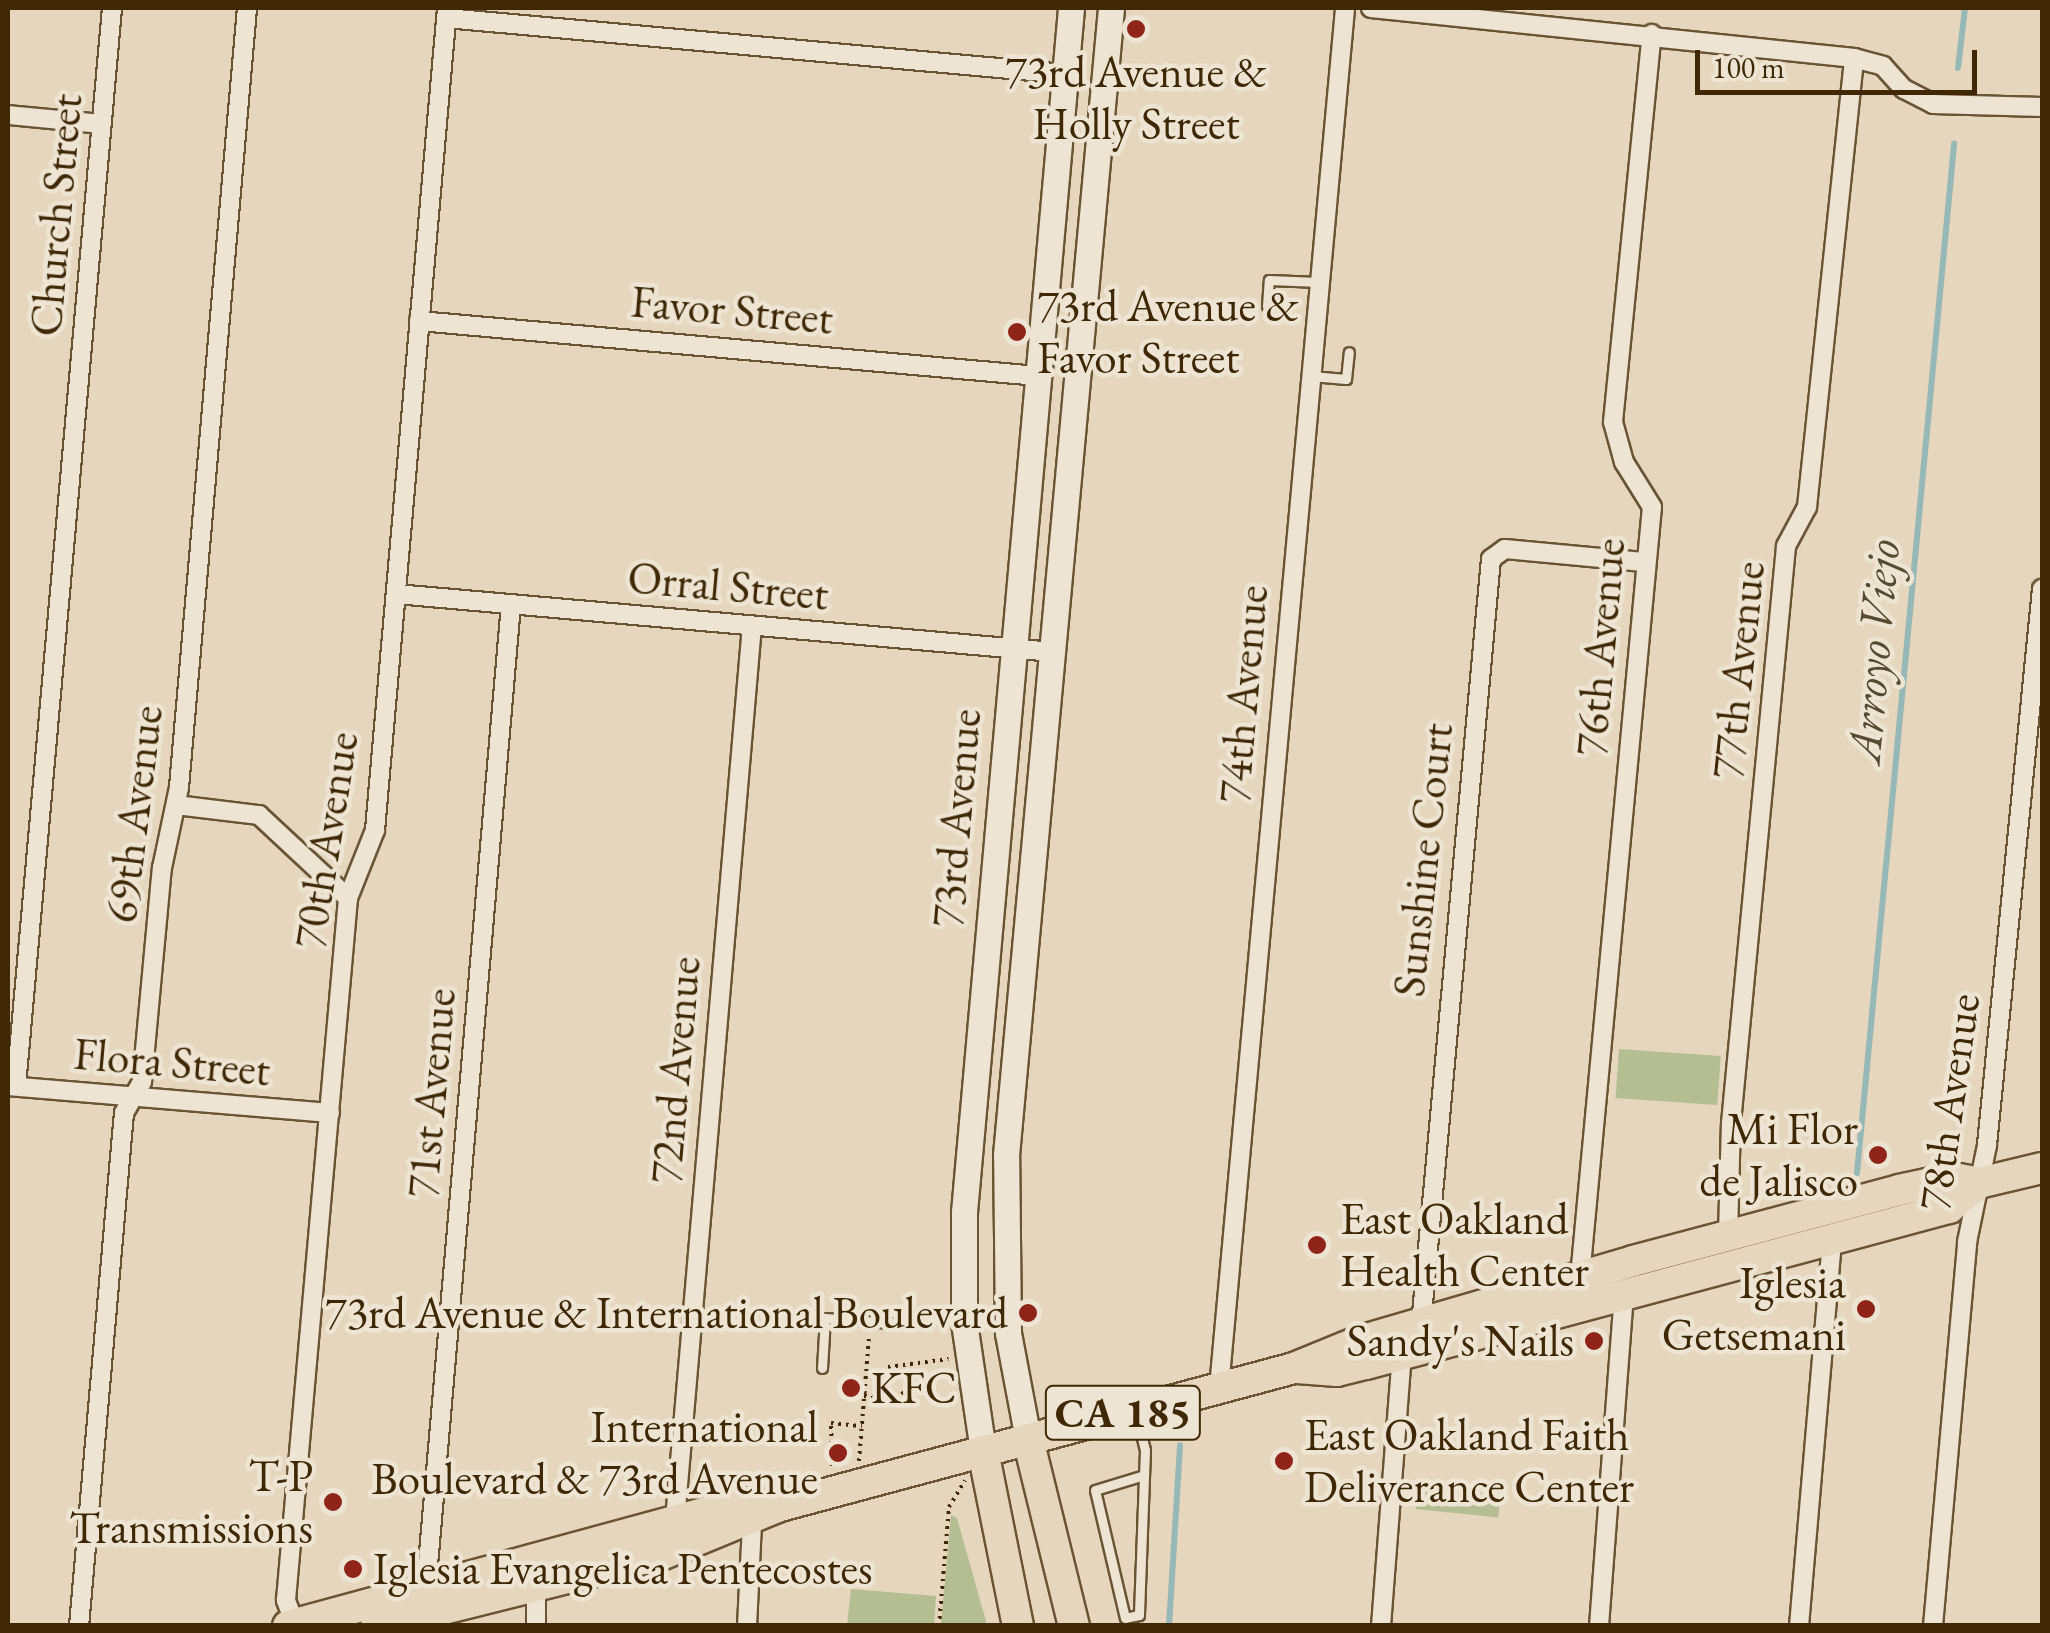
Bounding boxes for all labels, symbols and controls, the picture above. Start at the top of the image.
marker: 73rd Avenue & Holly Street [1125,18,1147,40]
scale bar [1700,30,1982,92]
place label: 73rd Avenue & Holly Street [1005,45,1267,151]
text: 100 m [1712,48,1785,87]
street label: Church Street [19,91,93,339]
street label: Favor Street [629,274,835,346]
place label: 73rd Avenue & Favor Street [1037,279,1299,385]
marker: 73rd Avenue & Favor Street [1006,321,1028,343]
street label: 76th Avenue [1564,536,1636,758]
water label: Arroyo Viejo [1835,537,1911,765]
street label: Orral Street [626,550,830,622]
street label: 77th Avenue [1700,558,1776,782]
street label: 74th Avenue [1207,583,1279,805]
street label: 69th Avenue [94,702,174,926]
street label: 73rd Avenue [920,706,992,930]
street label: Sunshine Court [1382,721,1464,999]
street label: 70th Avenue [282,728,370,952]
street label: 72nd Avenue [638,954,712,1186]
street label: 71st Avenue [395,986,467,1200]
street label: 78th Avenue [1907,990,1991,1214]
street label: Flora Street [72,1027,272,1097]
place label: Mi Flor de Jalisco [1699,1102,1858,1208]
marker: Mi Flor de Jalisco [1867,1144,1889,1166]
place label: East Oakland Health Center [1340,1192,1589,1298]
marker: East Oakland Health Center [1304,1232,1330,1258]
place label: Iglesia Getsemani [1662,1256,1846,1362]
place label: 73rd Avenue & International Boulevard [325,1286,1008,1340]
marker: Iglesia Getsemani [1855,1298,1877,1320]
marker: 73rd Avenue & International Boulevard [1017,1302,1039,1324]
place label: Sandy's Nails [1346,1314,1574,1368]
marker: Sandy's Nails [1583,1330,1605,1352]
place label: KFC [871,1361,957,1415]
road number: CA 185 [1043,1376,1203,1450]
marker: KFC [840,1377,862,1399]
place label: International Boulevard & 73rd Avenue [371,1400,818,1506]
place label: East Oakland Faith Deliverance Center [1304,1408,1634,1514]
marker: International Boulevard & 73rd Avenue [827,1442,849,1464]
place label: T-P Transmissions [69,1449,313,1555]
marker: East Oakland Faith Deliverance Center [1273,1450,1295,1472]
marker: T-P Transmissions [322,1491,344,1513]
place label: Iglesia Evangelica Pentecostes [373,1542,873,1596]
marker: Iglesia Evangelica Pentecostes [342,1558,364,1580]

